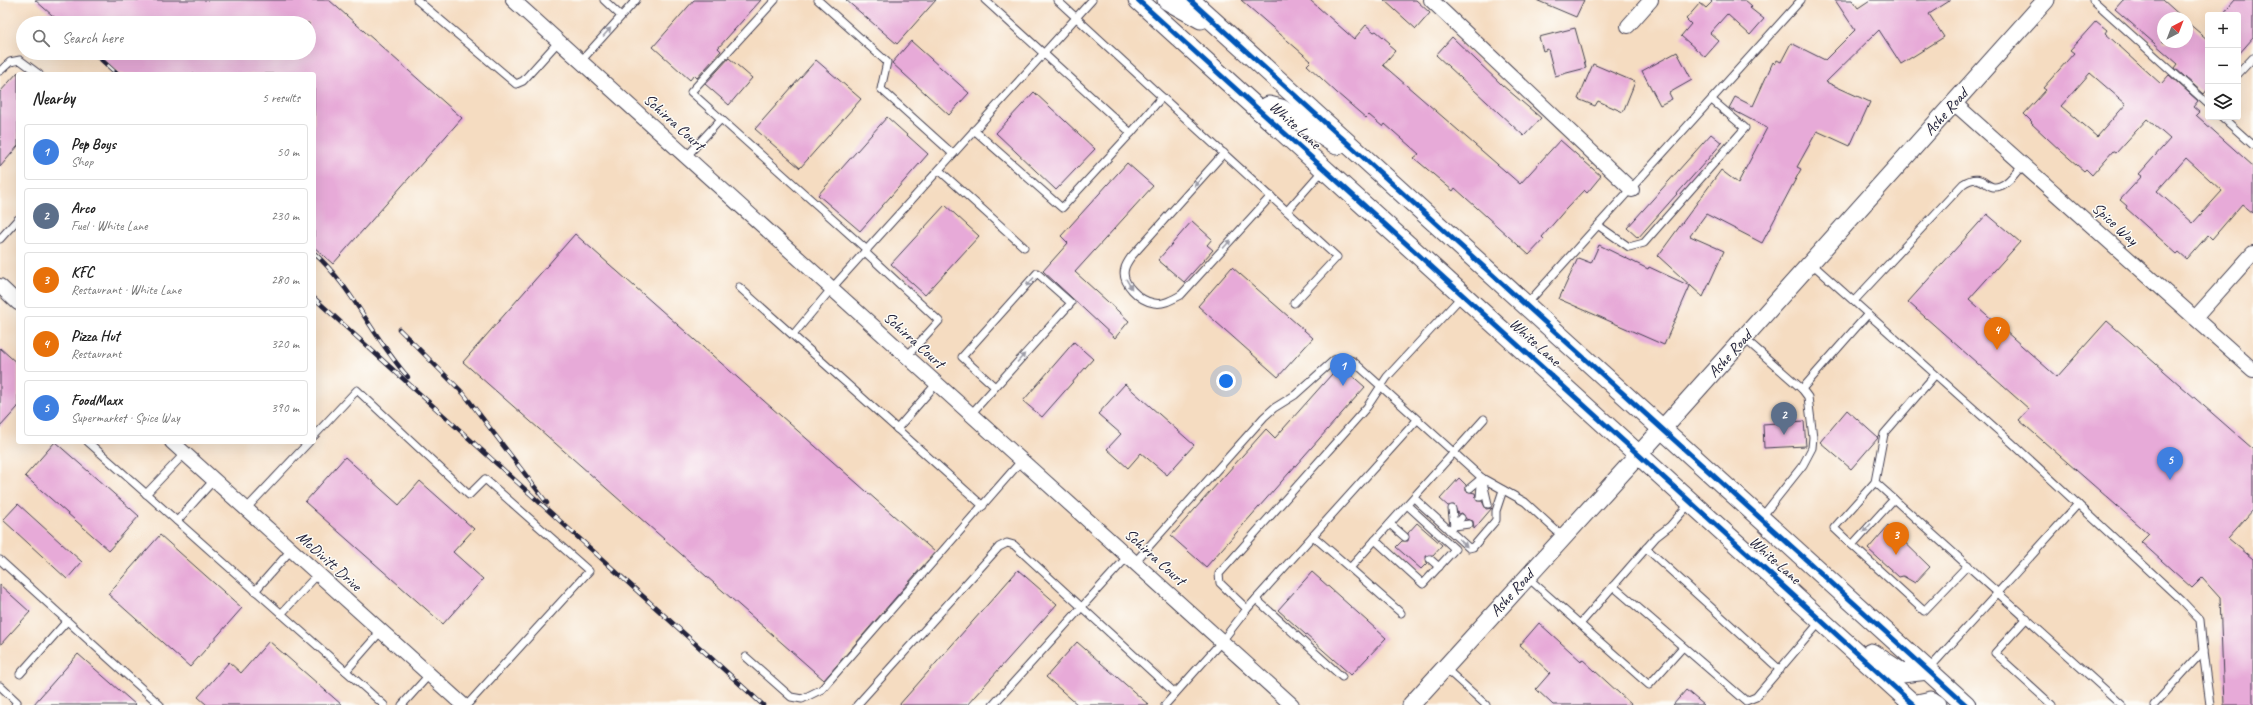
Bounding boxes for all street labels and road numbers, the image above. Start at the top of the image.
street label: Ashe Road [1920,82,1974,140]
street label: Schirra Court [639,89,711,156]
street label: White Lane [1265,97,1326,155]
street label: Spice Way [2088,198,2143,251]
street label: Schirra Court [879,307,951,374]
street label: White Lane [1505,314,1566,372]
street label: Ashe Road [1704,324,1758,382]
street label: Schirra Court [1120,524,1192,591]
street label: McDivitt Drive [292,527,367,597]
street label: White Lane [1745,532,1806,590]
street label: Ashe Road [1486,563,1540,621]

